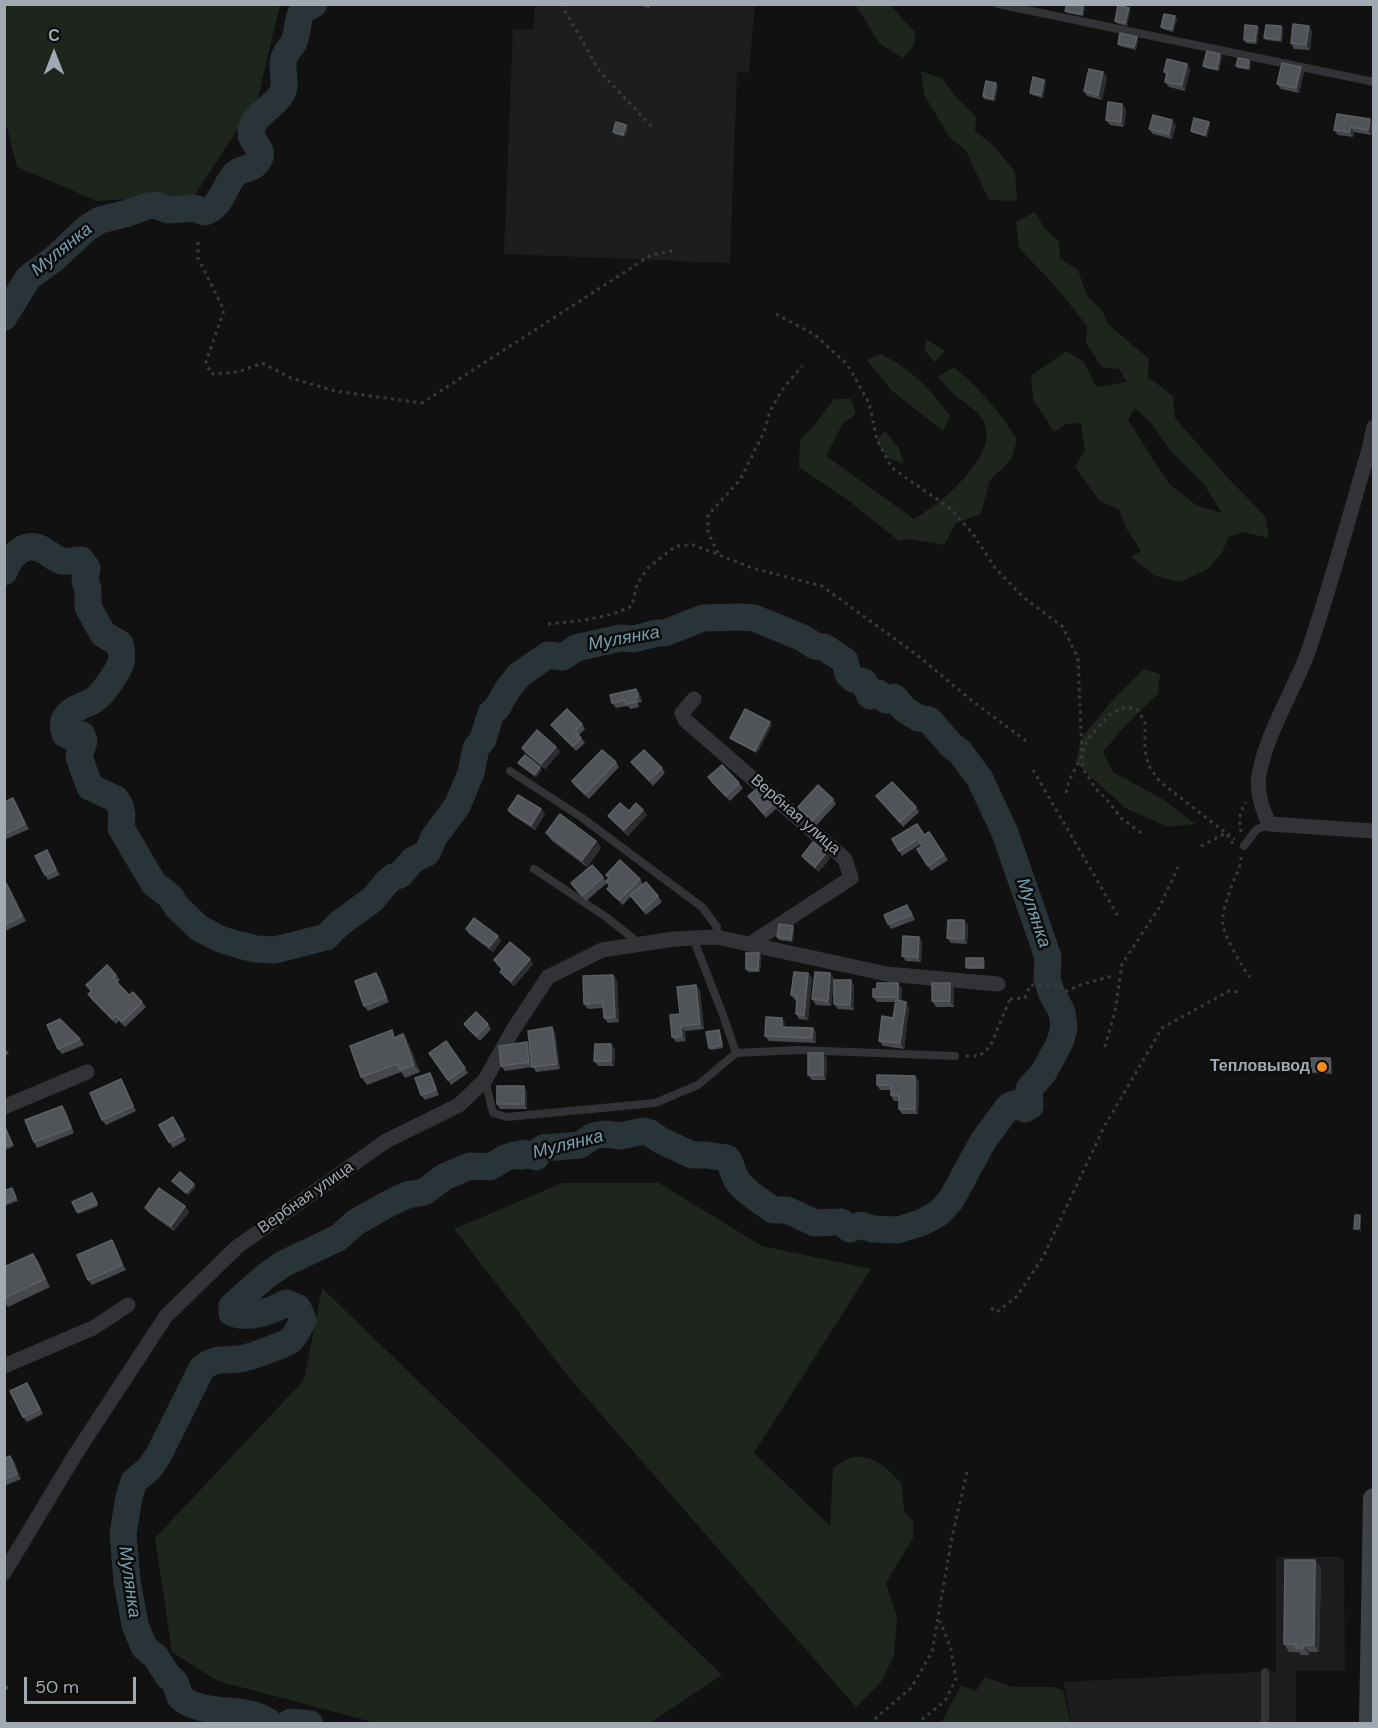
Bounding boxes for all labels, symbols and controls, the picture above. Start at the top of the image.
north arrow [24,24,84,84]
text: С [48,25,60,46]
water label: Мулянка [27,219,97,281]
water label: Мулянка [587,622,661,656]
street label: Вербная улица [746,771,844,859]
water label: Мулянка [1011,875,1055,951]
place label: Тепловывод [1210,1057,1310,1077]
marker: Тепловывод [1315,1060,1329,1074]
water label: Мулянка [530,1126,606,1164]
street label: Вербная улица [255,1158,357,1238]
water label: Мулянка [113,1545,145,1619]
scale bar [27,1665,140,1703]
text: 50 m [35,1675,79,1699]

